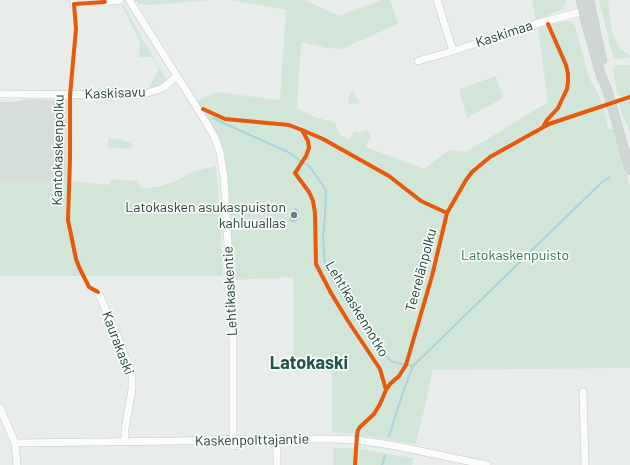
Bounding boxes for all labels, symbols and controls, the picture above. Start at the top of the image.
street label: Kaskimaa [473,17,535,51]
street label: Kaskisavu [84,84,146,102]
street label: Kantokaskenpolku [49,94,67,206]
place label: Latokasken asukaspuiston kahluuallas [125,199,286,232]
marker: Latokasken asukaspuiston kahluuallas [289,210,299,220]
street label: Teerelänpolku [402,227,440,313]
street label: Lehtikaskentie [219,245,241,337]
park label: Latokaskenpuisto [461,247,569,263]
street label: Lehtikaskennotko [322,258,392,360]
street label: Kaurakaski [98,309,138,377]
district label: Latokaski [270,352,348,374]
street label: Kaskenpolttajantie [195,431,309,449]

